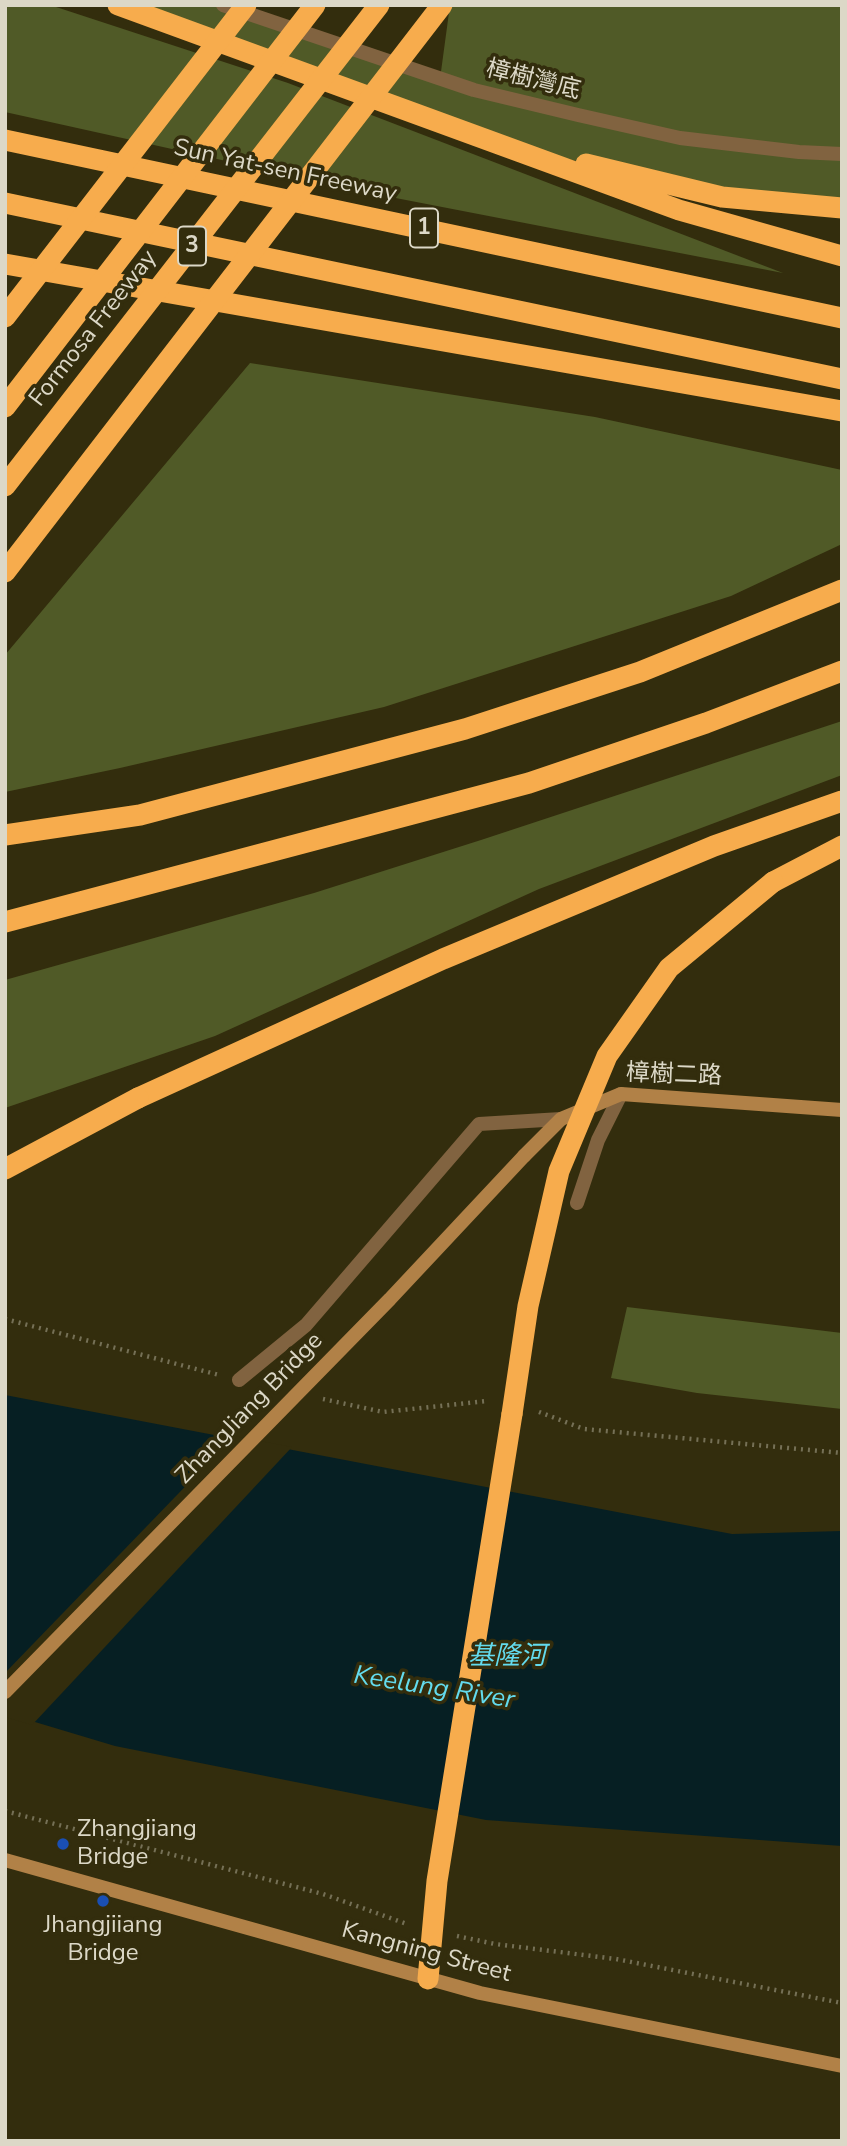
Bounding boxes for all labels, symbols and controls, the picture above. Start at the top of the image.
street label: 樟樹灣底 [483,55,583,107]
street label: Sun Yat-sen Freeway [171,134,399,210]
road number: 1 [410,208,438,247]
road number: 3 [178,227,206,266]
street label: Formosa Freeway [24,245,164,413]
street label: 樟樹二路 [626,1060,722,1092]
street label: ZhangJiang Bridge [170,1327,330,1491]
water label: 基隆河 [468,1642,546,1674]
water label: Keelung River [351,1661,517,1717]
place label: Zhangjiang Bridge [77,1816,197,1872]
marker: Zhangjiang Bridge [55,1836,71,1852]
marker: Jhangjiiang Bridge [95,1893,111,1909]
place label: Jhangjiiang Bridge [43,1912,163,1968]
street label: Kangning Street [338,1917,514,1989]

